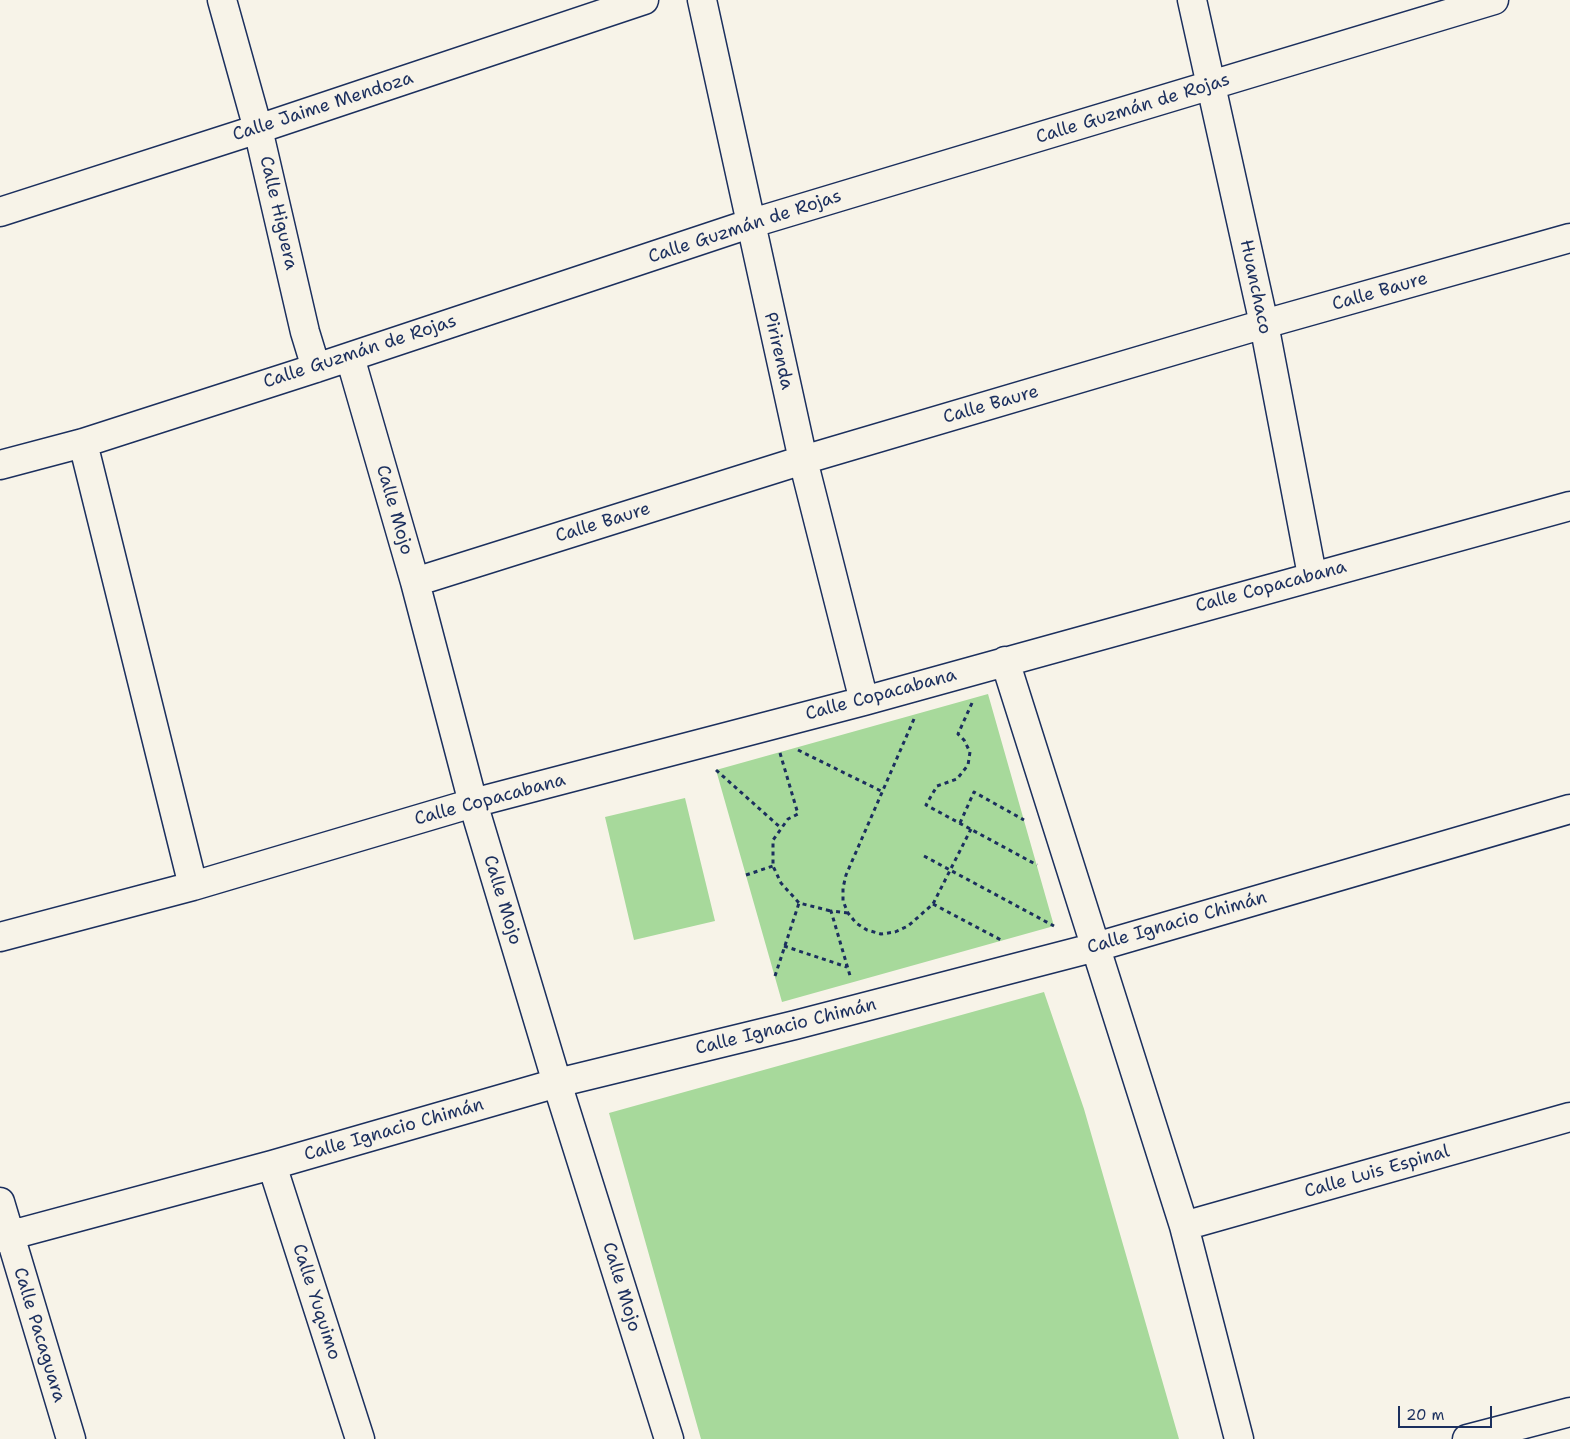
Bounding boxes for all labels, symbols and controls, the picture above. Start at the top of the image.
street label: Calle Jaime Mendoza [230,68,416,146]
street label: Calle Guzmán de Rojas [1033,69,1233,149]
street label: Calle Higuera [254,154,302,272]
street label: Calle Guzmán de Rojas [646,186,844,268]
street label: Huanchaco [1234,238,1276,336]
street label: Calle Baure [1330,268,1430,316]
street label: Pirirenda [759,310,797,392]
street label: Calle Guzmán de Rojas [261,311,459,393]
street label: Calle Baure [941,381,1041,429]
street label: Calle Mojo [371,463,417,557]
street label: Calle Baure [553,498,653,548]
street label: Calle Copacabana [1193,556,1349,618]
street label: Calle Copacabana [803,664,959,726]
street label: Calle Copacabana [412,769,568,831]
street label: Calle Mojo [478,853,526,947]
street label: Calle Ignacio Chimán [1085,887,1269,959]
street label: Calle Ignacio Chimán [693,994,879,1060]
street label: Calle Ignacio Chimán [302,1094,486,1166]
street label: Calle Luis Espinal [1302,1141,1452,1203]
street label: Calle Mojo [597,1240,645,1334]
street label: Calle Yuquimo [287,1241,345,1363]
street label: Calle Pacaguara [8,1265,70,1405]
scale bar [1400,1396,1494,1428]
text: 20 m [1406,1405,1445,1425]

